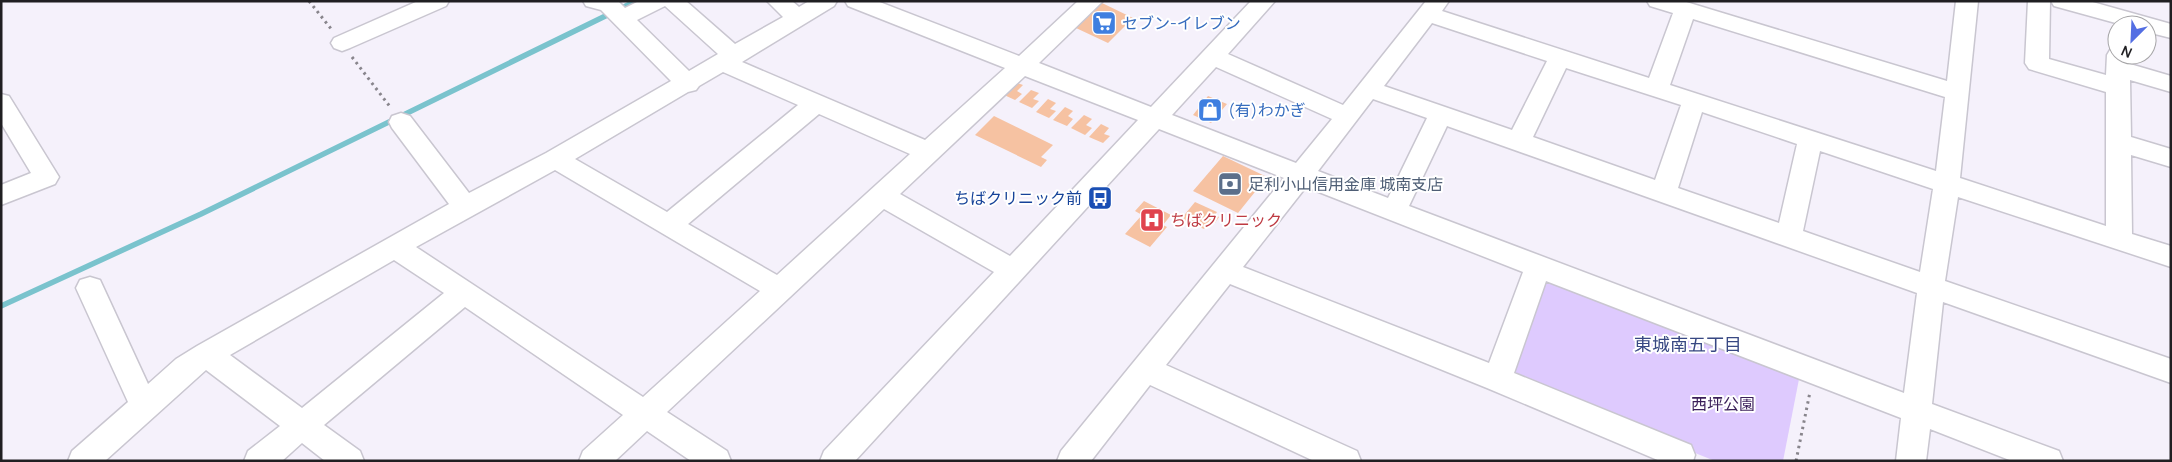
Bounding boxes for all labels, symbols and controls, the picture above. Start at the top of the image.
supermarket icon: セブン-イレブン [1091,10,1117,36]
place label: セブン-イレブン [1122,12,1241,34]
north arrow [2107,15,2157,65]
text: N [2118,42,2135,63]
shop icon: (有)わかぎ [1197,97,1223,123]
place label: (有)わかぎ [1228,99,1306,121]
bank icon: 足利小山信用金庫 城南支店 [1217,171,1243,197]
place label: 足利小山信用金庫 城南支店 [1248,173,1443,195]
bus stop icon: ちばクリニック前 [1087,185,1113,211]
place label: ちばクリニック前 [954,187,1082,209]
hospital icon: ちばクリニック [1139,207,1165,233]
place label: ちばクリニック [1170,209,1282,231]
district label: 東城南五丁目 [1634,332,1742,356]
park label: 西坪公園 [1691,393,1755,415]

